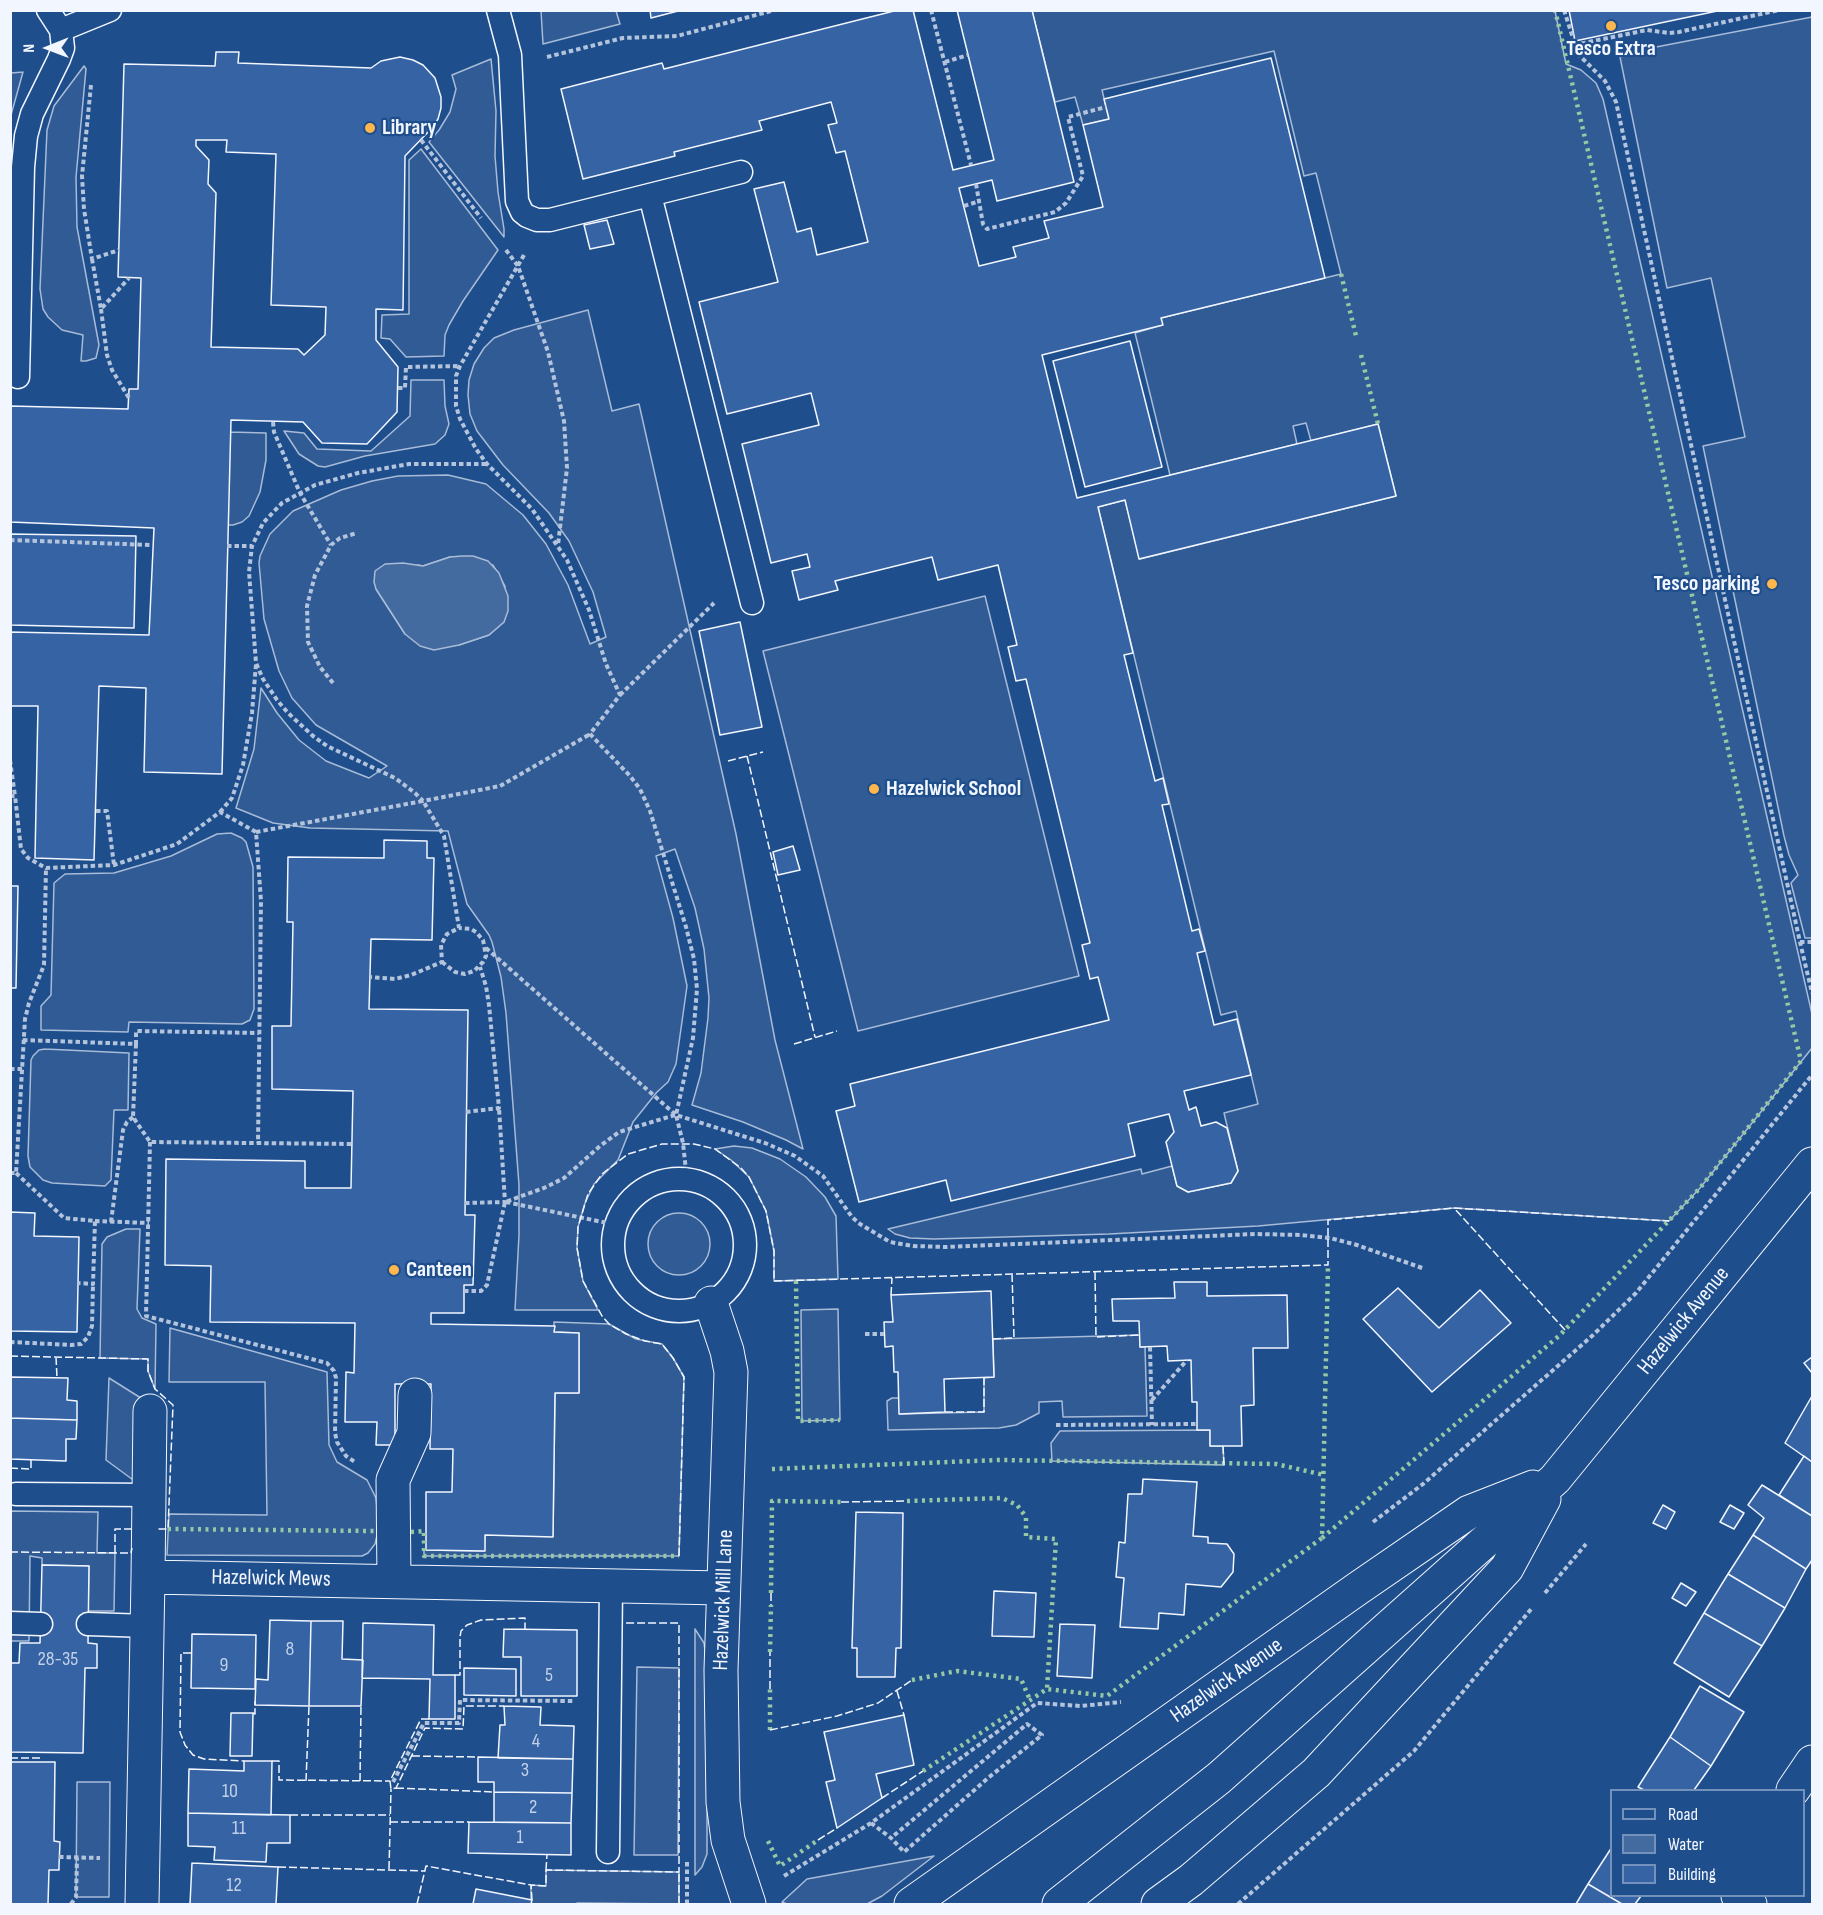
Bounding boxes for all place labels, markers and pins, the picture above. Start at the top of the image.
marker: Tesco Extra [1604,19,1618,33]
place label: Tesco Extra [1566,36,1656,62]
place label: Library [382,115,436,141]
marker: Library [363,121,377,135]
place label: Tesco parking [1654,571,1760,597]
marker: Tesco parking [1765,577,1779,591]
place label: Hazelwick School [886,776,1021,802]
marker: Hazelwick School [867,782,881,796]
place label: Canteen [406,1257,472,1283]
marker: Canteen [387,1263,401,1277]

